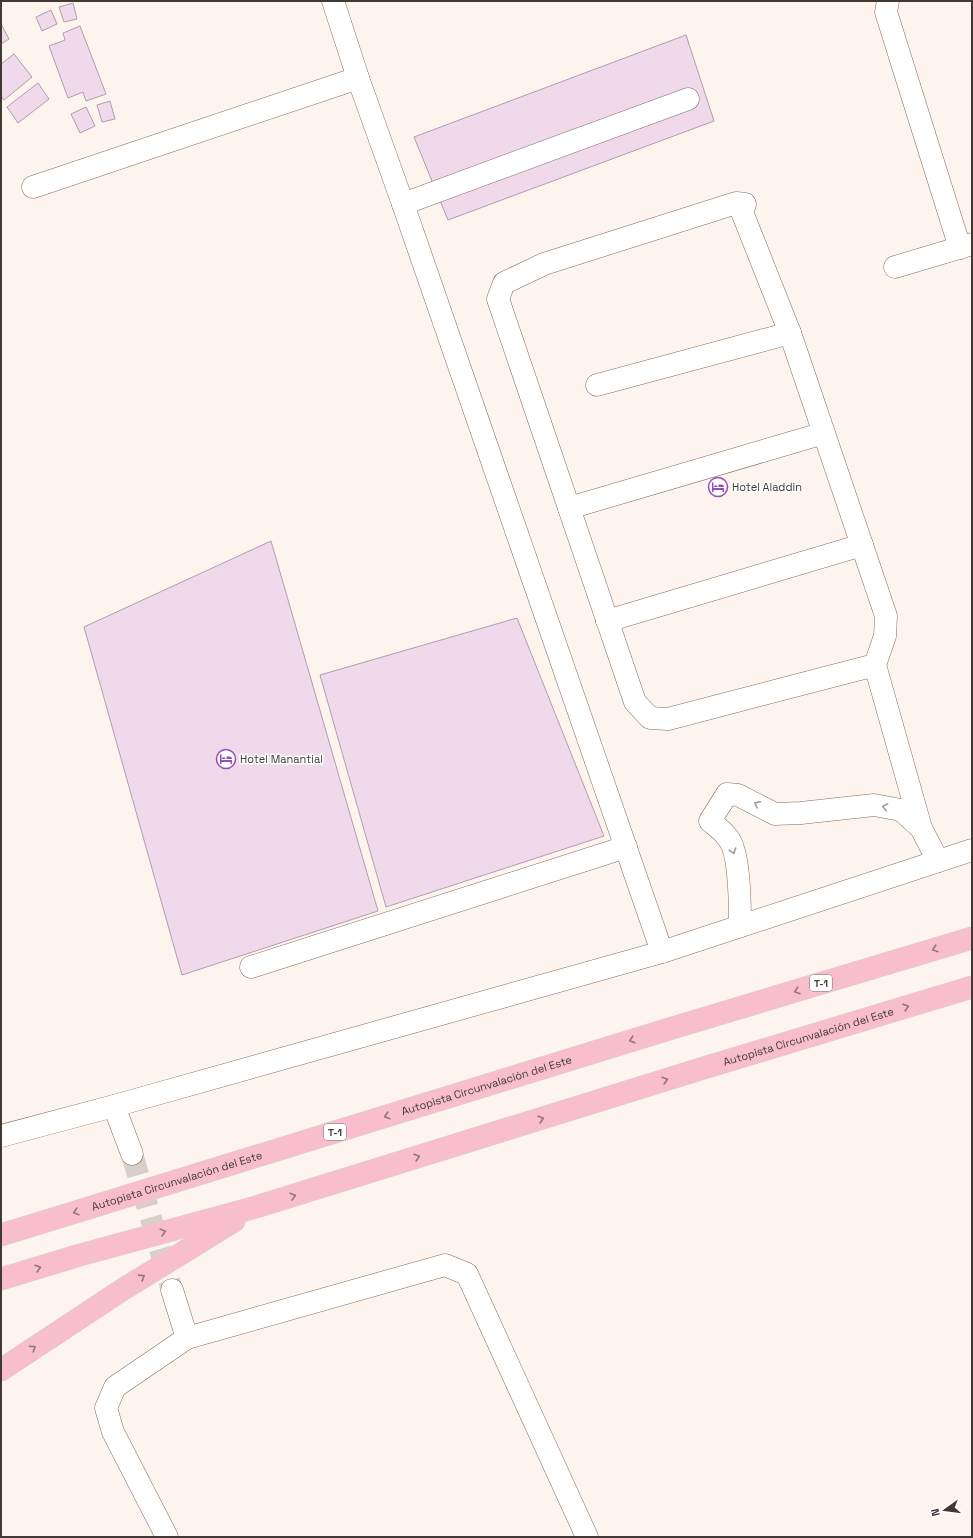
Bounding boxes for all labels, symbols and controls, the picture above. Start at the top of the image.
hotel icon: Hotel Aladdin [707,476,729,498]
place label: Hotel Aladdin [732,480,802,494]
hotel icon: Hotel Manantial [215,748,237,770]
place label: Hotel Manantial [240,752,323,766]
one-way arrow [754,802,762,809]
one-way arrow [881,803,888,812]
one-way arrow [728,847,737,854]
one-way arrow [931,944,938,953]
road number: T-1 [810,975,832,991]
one-way arrow [793,986,800,995]
one-way arrow [902,1003,909,1012]
street label: Autopista Circunvalación del Este [721,1004,895,1069]
one-way arrow [629,1036,636,1044]
street label: Autopista Circunvalación del Este [399,1052,573,1118]
one-way arrow [662,1076,669,1085]
one-way arrow [384,1111,391,1120]
one-way arrow [538,1115,545,1124]
road number: T-1 [324,1124,346,1140]
street label: Autopista Circunvalación del Este [90,1148,264,1214]
one-way arrow [413,1153,420,1162]
one-way arrow [289,1192,296,1201]
one-way arrow [72,1207,79,1216]
one-way arrow [160,1229,167,1237]
one-way arrow [35,1264,42,1273]
one-way arrow [138,1274,145,1282]
one-way arrow [29,1346,36,1353]
north arrow [925,1490,965,1530]
text: N [928,1507,943,1518]

